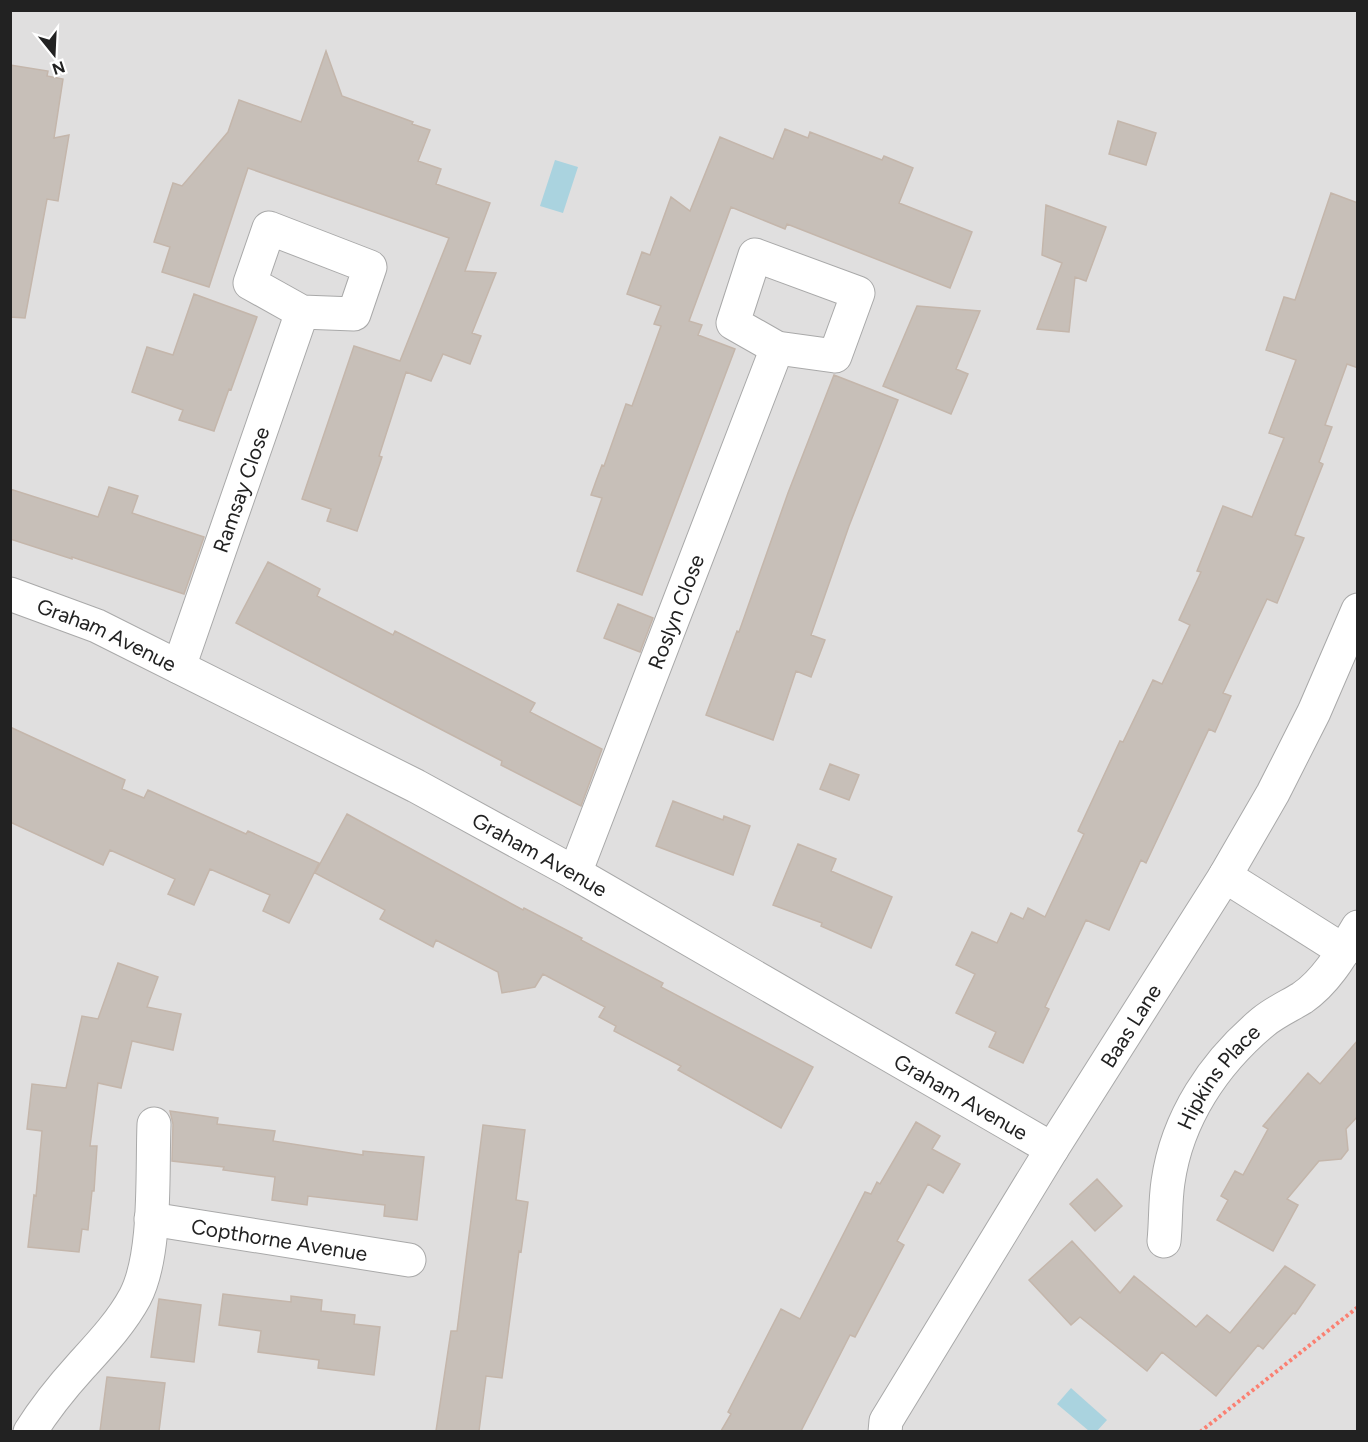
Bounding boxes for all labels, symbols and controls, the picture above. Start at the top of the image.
north arrow [24,24,84,84]
text: N [50,57,67,79]
street label: Ramsay Close [207,423,274,556]
street label: Roslyn Close [642,551,709,673]
street label: Graham Avenue [34,593,181,676]
street label: Graham Avenue [468,807,612,902]
street label: Baas Lane [1095,979,1166,1072]
street label: Hipkins Place [1171,1019,1265,1133]
street label: Graham Avenue [890,1048,1033,1145]
street label: Copthorne Avenue [189,1213,369,1266]

